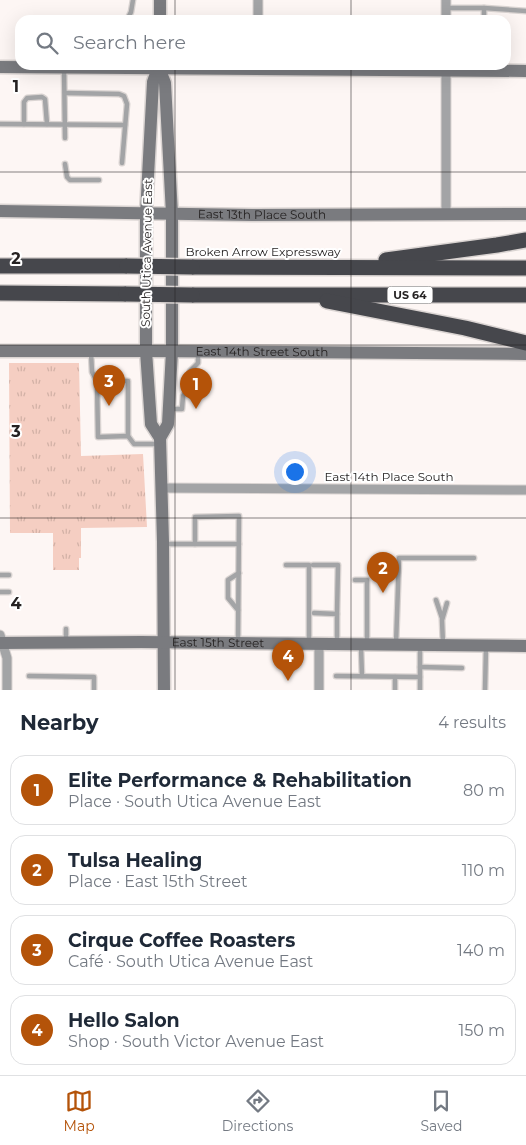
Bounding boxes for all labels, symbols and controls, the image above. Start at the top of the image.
search box [15,15,511,70]
icon: search [33,29,61,57]
text: Search here [73,31,186,54]
text: 1 [13,77,19,96]
street label: South Utica Avenue East [138,179,155,327]
street label: East 13th Place South [198,206,326,222]
street label: Broken Arrow Expressway [185,244,341,259]
text: 2 [11,249,21,268]
road number: US 64 [388,286,432,304]
street label: East 14th Street South [196,343,328,359]
pin: 3 [93,365,125,406]
pin: 1 [180,368,212,409]
text: 3 [10,422,21,441]
your location [282,459,308,485]
street label: East 14th Place South [324,469,454,484]
pin: 2 [367,552,399,593]
text: 4 [10,594,22,613]
street label: East 15th Street [172,634,264,650]
pin: 4 [272,640,304,681]
text: Nearby [20,710,99,735]
text: 4 results [438,713,506,732]
text: Elite Performance & Rehabilitation [68,769,412,792]
text: 1 [34,781,40,800]
text: 80 m [463,781,505,800]
text: Place · South Utica Avenue East [68,792,321,811]
text: Tulsa Healing [68,849,202,872]
text: 2 [32,861,42,880]
text: 110 m [462,861,505,880]
text: Place · East 15th Street [68,872,247,891]
text: Cirque Coffee Roasters [68,929,295,952]
text: 3 [32,941,42,960]
text: 140 m [457,941,505,960]
text: Café · South Utica Avenue East [68,952,313,971]
text: Hello Salon [68,1009,180,1032]
text: 4 [31,1021,43,1040]
text: 150 m [458,1021,505,1040]
text: Shop · South Victor Avenue East [68,1032,324,1051]
tab: Map [64,1087,95,1135]
tab: Directions [222,1087,293,1135]
tab: Saved [420,1087,462,1135]

